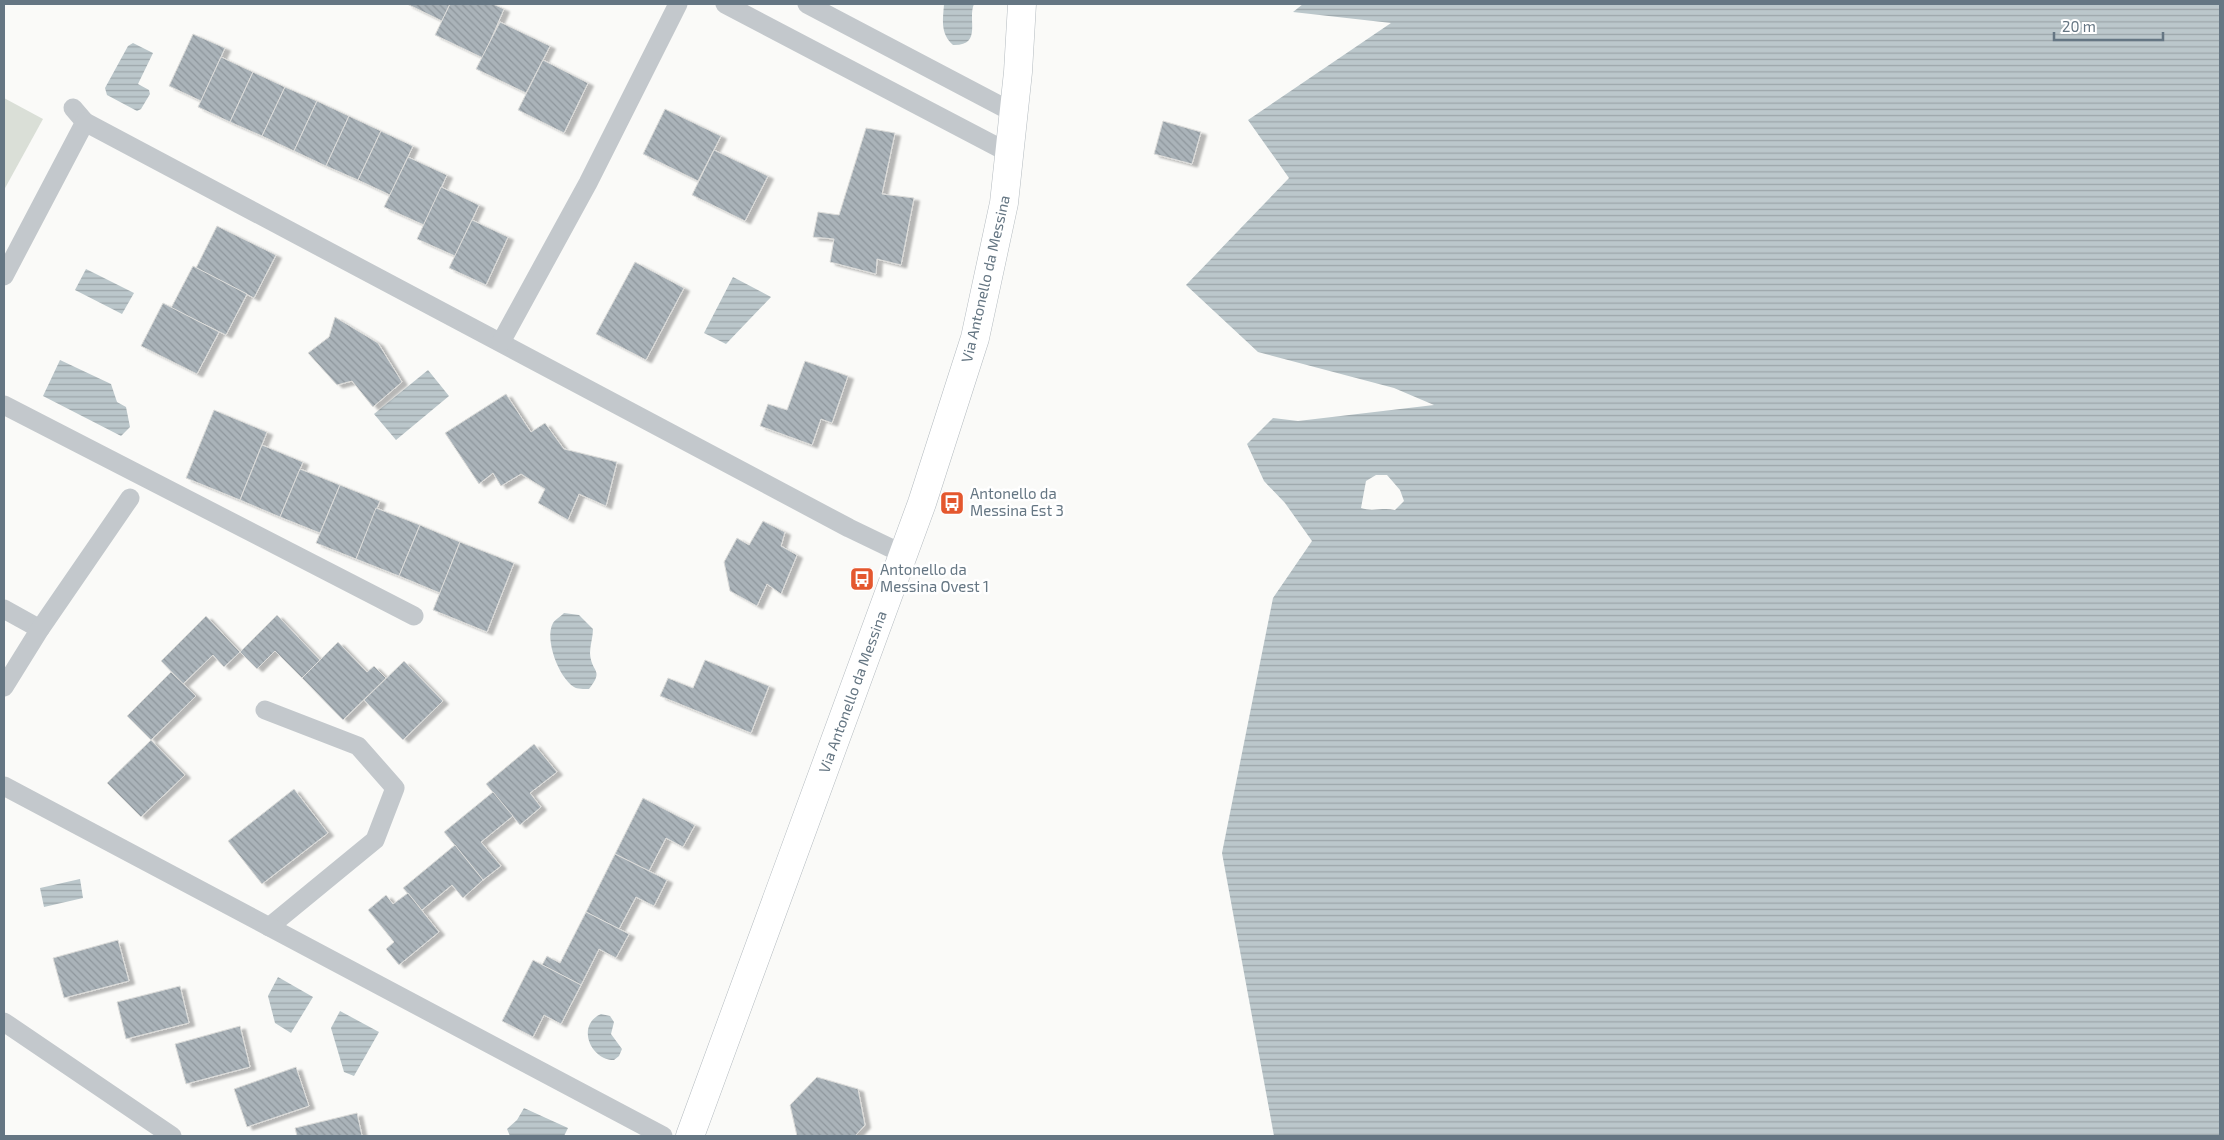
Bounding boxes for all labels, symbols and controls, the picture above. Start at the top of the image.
scale bar [2054,10,2163,42]
text: 20 m [2062,17,2096,35]
street label: Via Antonello da Messina [957,193,1013,364]
place label: Antonello da Messina Est 3 [970,484,1064,519]
bus stop icon: Antonello da Messina Est 3 [939,490,965,516]
place label: Antonello da Messina Ovest 1 [880,560,989,595]
bus stop icon: Antonello da Messina Ovest 1 [849,566,875,592]
street label: Via Antonello da Messina [814,608,890,775]

